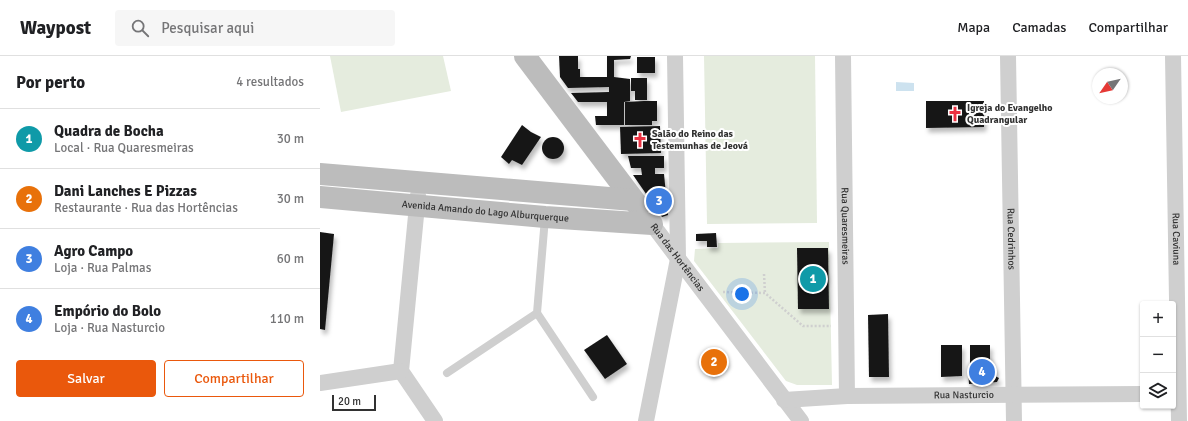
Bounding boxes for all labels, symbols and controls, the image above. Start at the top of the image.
search box [115,10,395,46]
text: Waypost [20,16,91,40]
icon: search [129,17,151,39]
text: Pesquisar aqui [161,19,254,37]
text: Mapa [957,19,990,36]
text: Camadas [1012,19,1066,36]
text: Compartilhar [1088,19,1168,36]
north arrow [1092,68,1128,104]
text: Por perto [16,72,85,93]
text: 4 resultados [236,74,304,90]
place label: Igreja do Evangelho Quadrangular [967,102,1053,126]
church icon: Igreja do Evangelho Quadrangular [946,105,964,123]
text: Quadra de Bocha [54,122,164,140]
place label: Salão do Reino das Testemunhas de Jeová [652,128,748,152]
text: 1 [25,131,33,147]
text: 30 m [277,131,304,147]
church icon: Salão do Reino das Testemunhas de Jeová [631,131,649,149]
text: Local · Rua Quaresmeiras [54,140,194,156]
text: Dani Lanches E Pizzas [54,182,197,200]
pin: 3 [646,186,672,216]
street label: Rua Quaresmeiras [839,187,851,265]
text: 2 [25,191,33,207]
text: 30 m [277,191,304,207]
street label: Avenida Amando do Lago Alburquerque [401,198,569,225]
text: Restaurante · Rua das Hortências [54,200,238,216]
street label: Rua Cedrinhos [1004,208,1018,271]
street label: Rua Caviuna [1170,213,1182,265]
street label: Rua das Hortências [648,221,707,294]
text: Agro Campo [54,242,133,260]
text: 3 [25,251,33,267]
text: 60 m [277,251,304,267]
text: Loja · Rua Palmas [54,260,151,276]
pin: 1 [800,264,826,294]
your location [732,284,752,304]
map controls [1140,301,1176,409]
button: + [1140,301,1176,337]
text: Empório do Bolo [54,302,161,320]
text: 4 [25,311,33,327]
text: 110 m [270,311,304,327]
text: Loja · Rua Nasturcio [54,320,165,336]
button: − [1140,337,1176,373]
pin: 2 [701,347,727,377]
pin: 4 [969,357,995,387]
button: Salvar [16,360,156,397]
button: Compartilhar [164,360,304,397]
button: layers [1140,373,1176,409]
street label: Rua Nasturcio [934,389,994,401]
scale bar [332,393,376,412]
text: 20 m [338,395,361,408]

